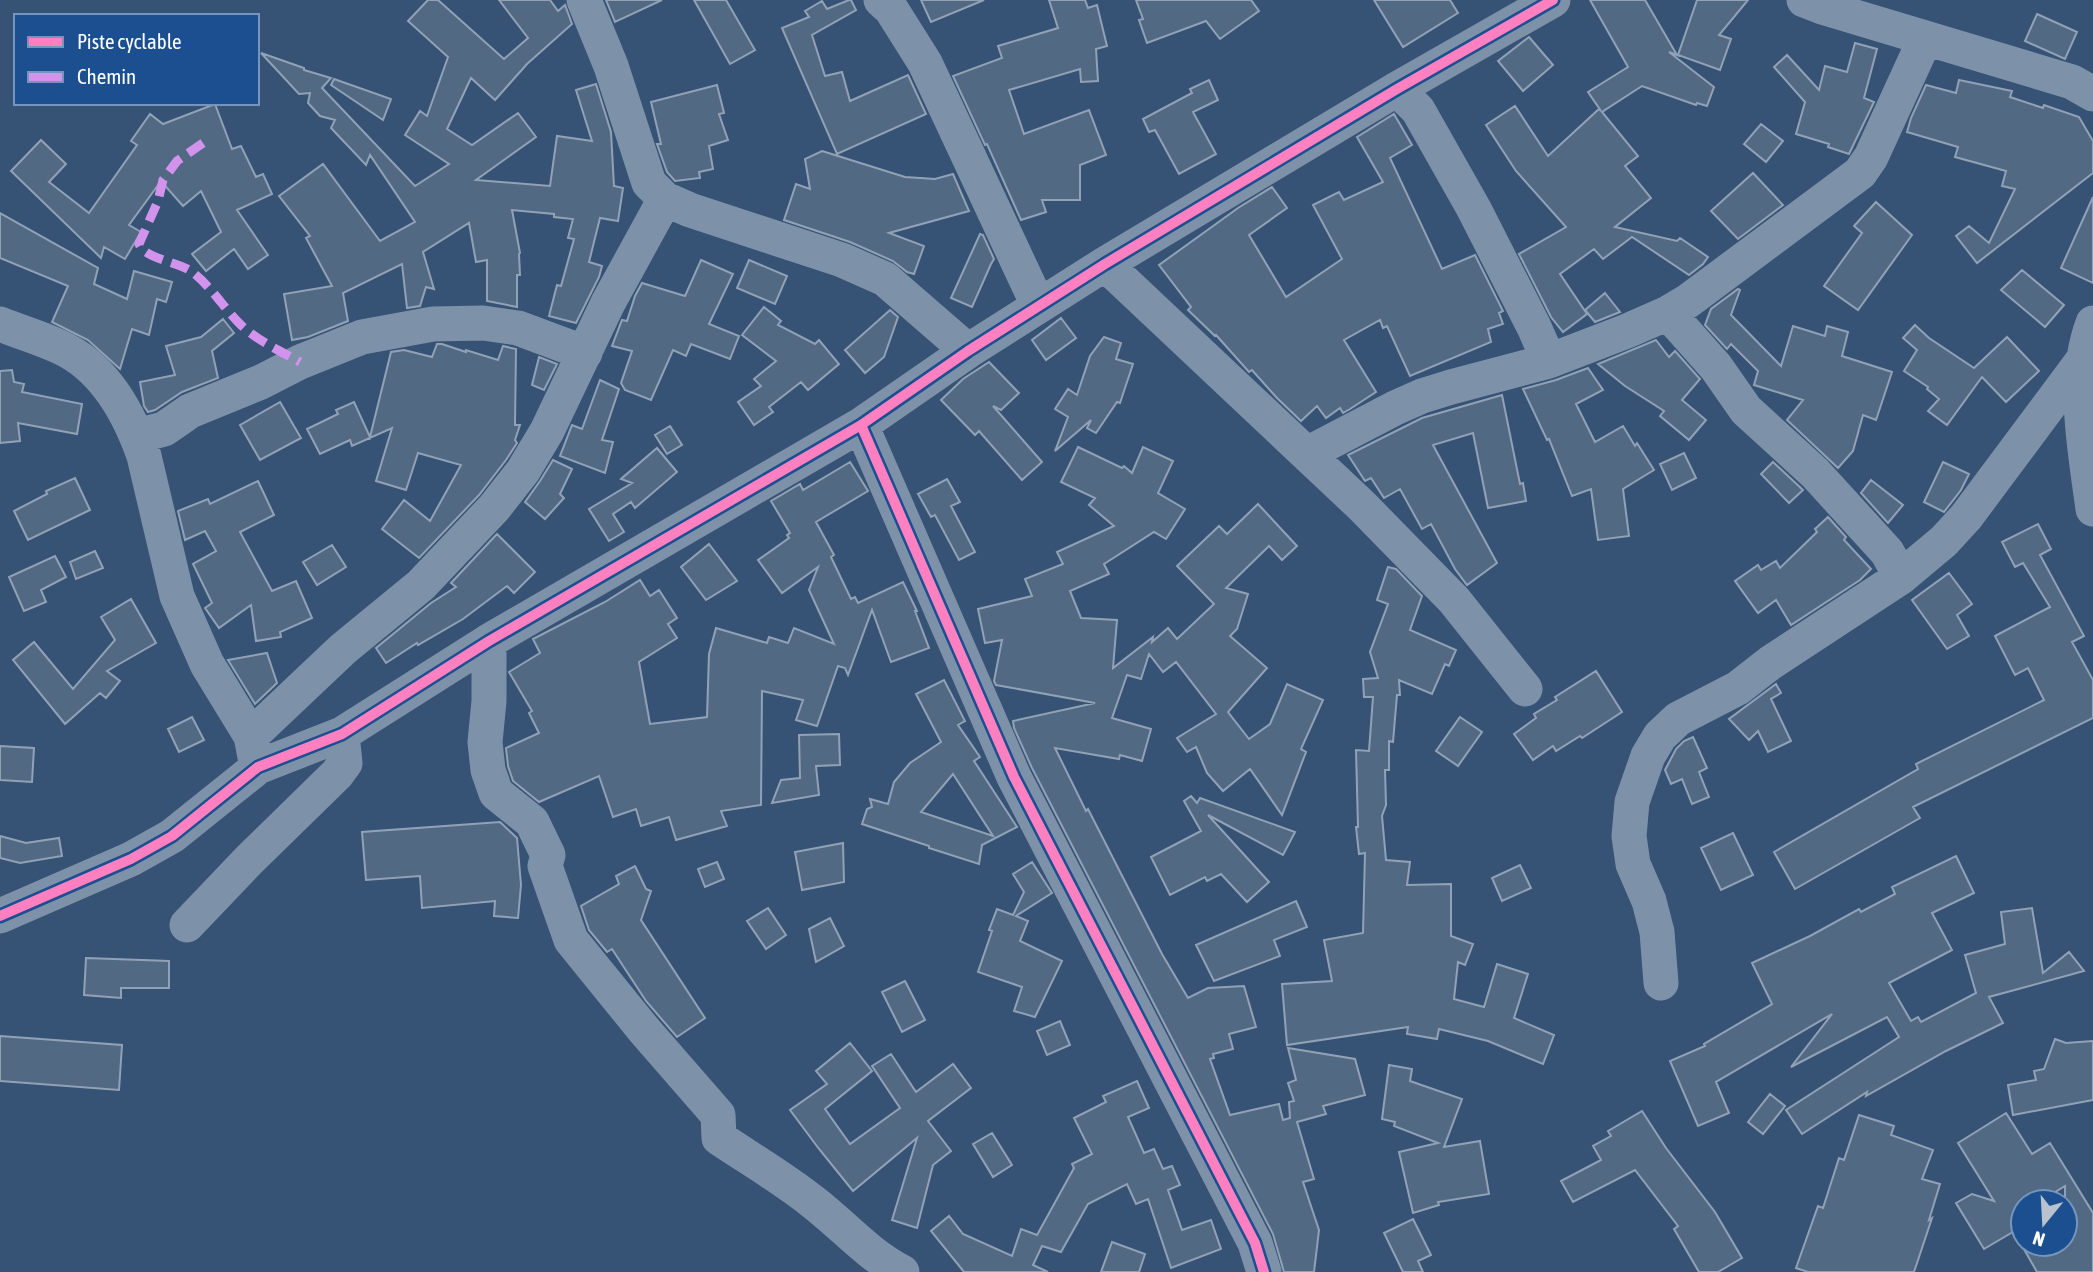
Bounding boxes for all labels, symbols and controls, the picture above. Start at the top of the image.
legend [14,14,259,105]
text: Piste cyclable [77,29,182,53]
text: Chemin [77,64,136,88]
north arrow [2009,1188,2079,1258]
text: N [2030,1227,2047,1251]

